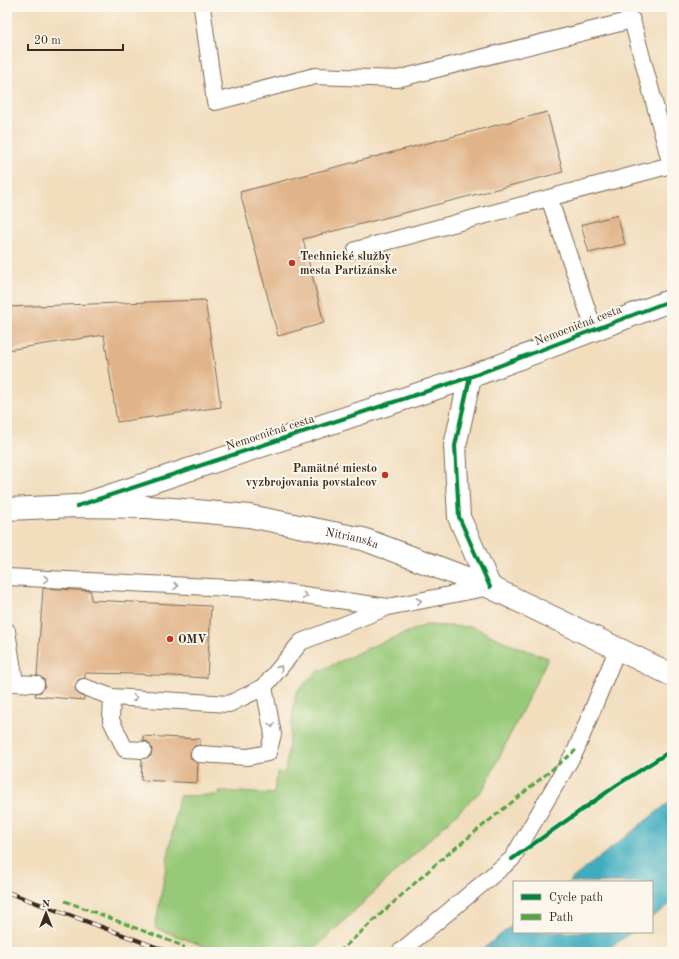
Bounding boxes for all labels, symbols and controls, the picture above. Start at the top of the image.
scale bar [28,26,123,52]
text: 20 m [34,35,61,47]
place label: Technické služby mesta Partizánske [300,251,398,277]
marker: Technické služby mesta Partizánske [287,258,297,268]
street label: Nemocničná cesta [533,304,624,348]
street label: Nemocničná cesta [225,413,316,453]
place label: Pamätné miesto vyzbrojovania povstalcov [246,463,377,489]
marker: Pamätné miesto vyzbrojovania povstalcov [380,470,390,480]
street label: Nitrianska [324,527,380,551]
one-way arrow [43,575,49,583]
one-way arrow [173,581,179,590]
one-way arrow [302,591,308,600]
one-way arrow [416,598,422,606]
marker: OMV [165,634,175,644]
place label: OMV [178,634,207,646]
one-way arrow [276,665,283,672]
one-way arrow [132,694,138,703]
one-way arrow [267,722,276,728]
legend [513,881,653,933]
text: Cycle path [549,892,604,904]
north arrow [26,893,66,933]
text: N [42,899,51,910]
text: Path [549,912,574,924]

